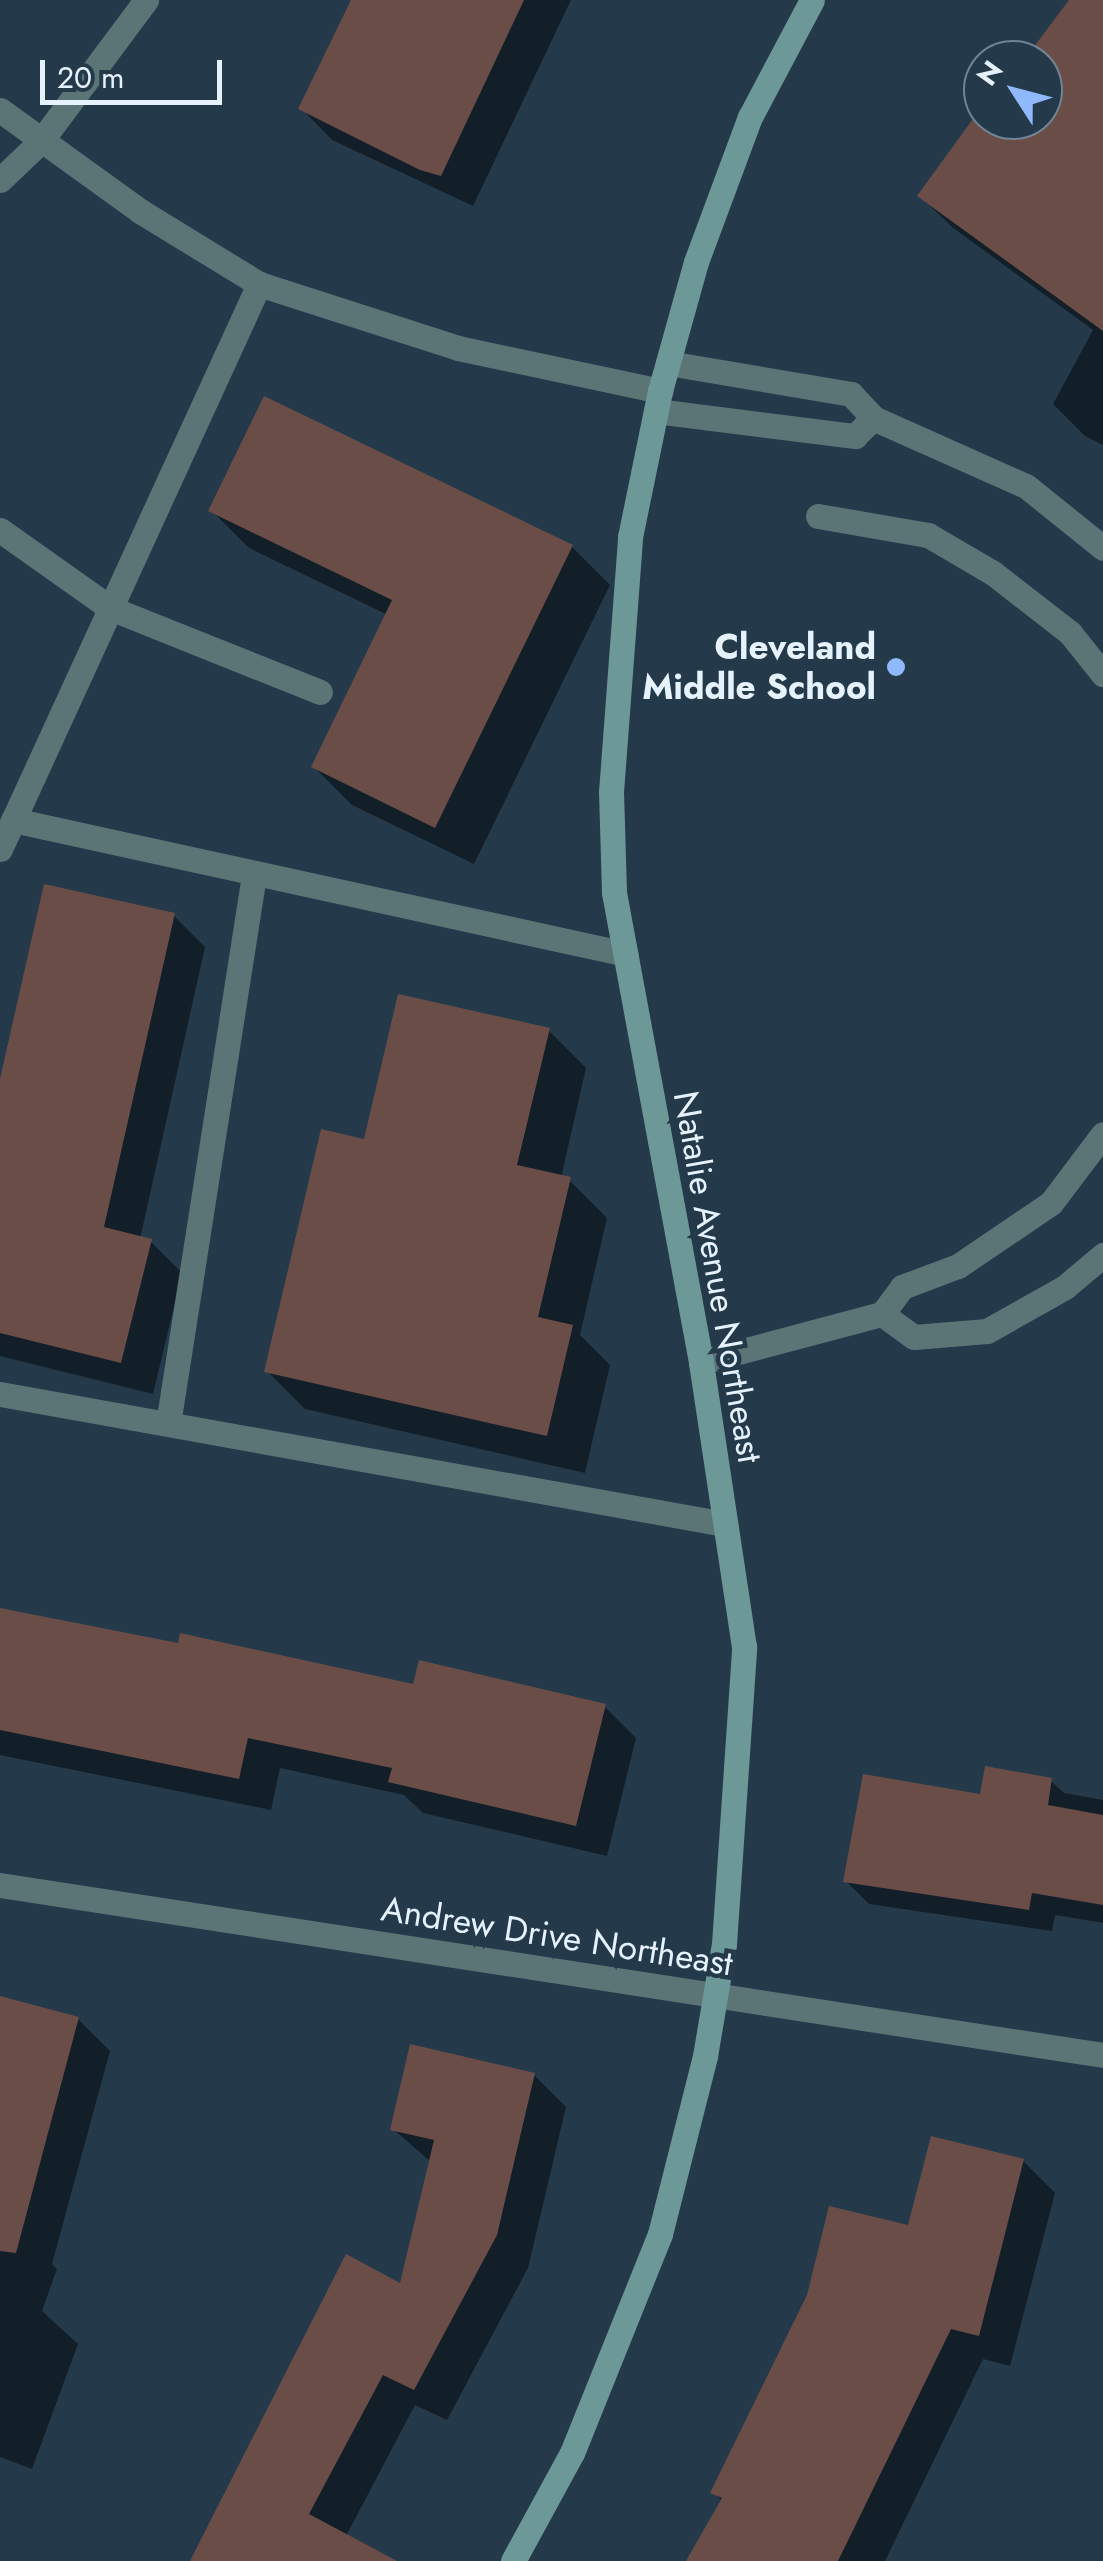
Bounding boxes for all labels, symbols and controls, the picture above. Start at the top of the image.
scale bar [45,40,228,102]
north arrow [963,40,1063,140]
text: N [967,52,1013,94]
text: 20 m [57,56,124,99]
place label: Cleveland Middle School [642,626,876,708]
marker: Cleveland Middle School [885,656,907,678]
street label: Natalie Avenue Northeast [665,1088,771,1466]
street label: Andrew Drive Northeast [378,1887,736,1985]

